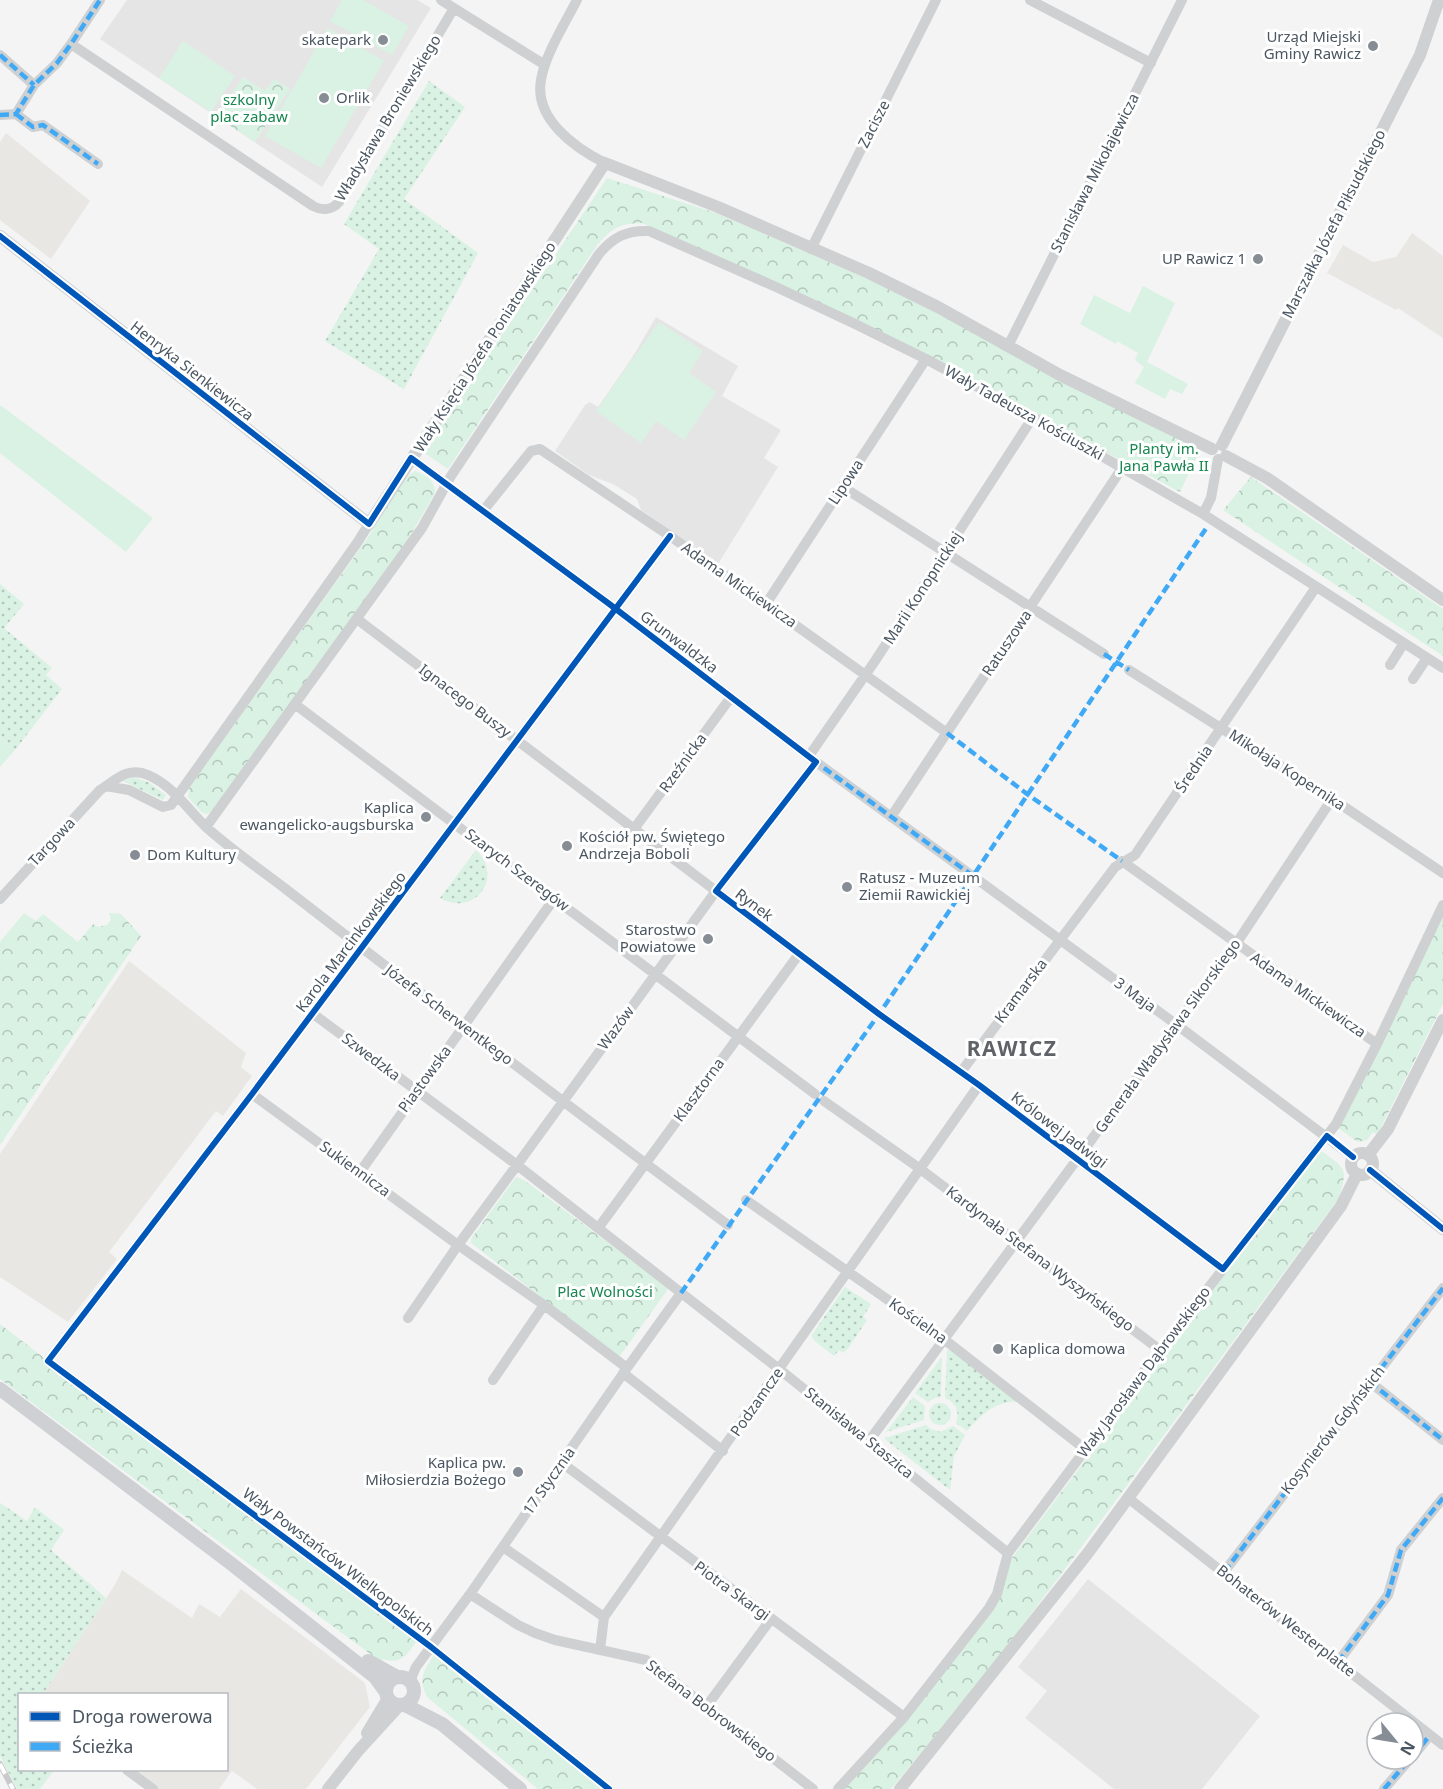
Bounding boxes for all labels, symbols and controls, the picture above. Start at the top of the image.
place label: Urząd Miejski Gminy Rawicz [1264,26,1361,63]
place label: skatepark [302,29,371,49]
street label: Władysława Broniewskiego [330,31,445,204]
marker: skatepark [376,33,390,47]
marker: Urząd Miejski Gminy Rawicz [1366,39,1380,53]
place label: Orlik [336,87,370,107]
park label: szkolny plac zabaw [210,89,288,126]
street label: Stanisława Mikołajewicza [1045,90,1143,255]
marker: Orlik [317,91,331,105]
street label: Zacisze [853,96,894,151]
street label: Marszałka Józefa Piłsudskiego [1277,126,1390,321]
street label: Wały Księcia Józefa Poniatowskiego [408,237,560,456]
place label: UP Rawicz 1 [1162,248,1246,268]
marker: UP Rawicz 1 [1251,252,1265,266]
street label: Henryka Sienkiewicza [127,316,258,425]
street label: Wały Tadeusza Kościuszki [942,360,1107,464]
park label: Planty im. Jana Pawła II [1117,438,1209,475]
street label: Lipowa [823,455,867,508]
street label: Marii Konopnickiej [878,527,966,648]
street label: Adama Mickiewicza [678,537,801,632]
street label: Grunwaldzka [637,605,723,677]
street label: Ratuszowa [977,605,1036,679]
street label: Ignacego Buszy [415,659,516,742]
street label: Mikołaja Kopernika [1226,724,1350,814]
street label: Rzeźnicka [654,729,710,796]
street label: Średnia [1170,741,1216,796]
place label: Kaplica ewangelicko-augsburska [239,797,414,834]
marker: Kaplica ewangelicko-augsburska [419,810,433,824]
street label: Targowa [24,813,79,870]
street label: Szarych Szeregów [461,823,574,915]
place label: Kościół pw. Świętego Andrzeja Boboli [579,826,725,863]
marker: Kościół pw. Świętego Andrzeja Boboli [560,839,574,853]
place label: Dom Kultury [147,844,236,864]
marker: Dom Kultury [128,848,142,862]
street label: Karola Marcinkowskiego [291,867,410,1016]
place label: Ratusz - Muzeum Ziemii Rawickiej [859,867,980,904]
marker: Ratusz - Muzeum Ziemii Rawickiej [840,880,854,894]
street label: Rynek [732,883,778,925]
place label: Starostwo Powiatowe [620,919,696,956]
marker: Starostwo Powiatowe [701,932,715,946]
street label: Generała Władysława Sikorskiego [1090,934,1244,1137]
street label: Adama Mickiewicza [1247,947,1370,1042]
street label: Kramarska [989,954,1051,1027]
street label: Józefa Scherwentkego [380,958,518,1069]
street label: 3 Maja [1111,972,1160,1016]
street label: Wazów [592,1001,638,1053]
street label: Szwedzka [338,1028,405,1085]
district label: RAWICZ [967,1034,1057,1062]
street label: Piastowska [393,1041,455,1116]
street label: Klasztorna [668,1054,728,1125]
street label: Królowej Jadwigi [1007,1086,1112,1172]
street label: Sukiennicza [316,1136,395,1201]
street label: Kardynała Stefana Wyszyńskiego [943,1181,1139,1335]
park label: Plac Wolności [557,1281,653,1301]
street label: Wały Jarosława Dąbrowskiego [1072,1282,1214,1461]
street label: Kościelna [886,1293,952,1347]
place label: Kaplica domowa [1010,1338,1126,1358]
marker: Kaplica domowa [991,1342,1005,1356]
street label: Kosynierów Gdyńskich [1276,1361,1389,1498]
street label: Podzamcze [725,1363,787,1440]
street label: Stanisława Staszica [801,1382,918,1482]
street label: 17 Stycznia [518,1443,579,1518]
place label: Kaplica pw. Miłosierdzia Bożego [365,1452,506,1489]
marker: Kaplica pw. Miłosierdzia Bożego [511,1465,525,1479]
street label: Wały Powstańców Wielkopolskich [239,1483,438,1640]
street label: Piotra Skargi [691,1556,775,1625]
street label: Bohaterów Westerplatte [1213,1560,1360,1681]
street label: Stefana Bobrowskiego [643,1655,781,1766]
legend [18,1693,228,1771]
text: Droga rowerowa [72,1704,213,1728]
north arrow [1365,1711,1425,1771]
text: Ścieżka [72,1734,133,1758]
text: N [1395,1737,1421,1760]

